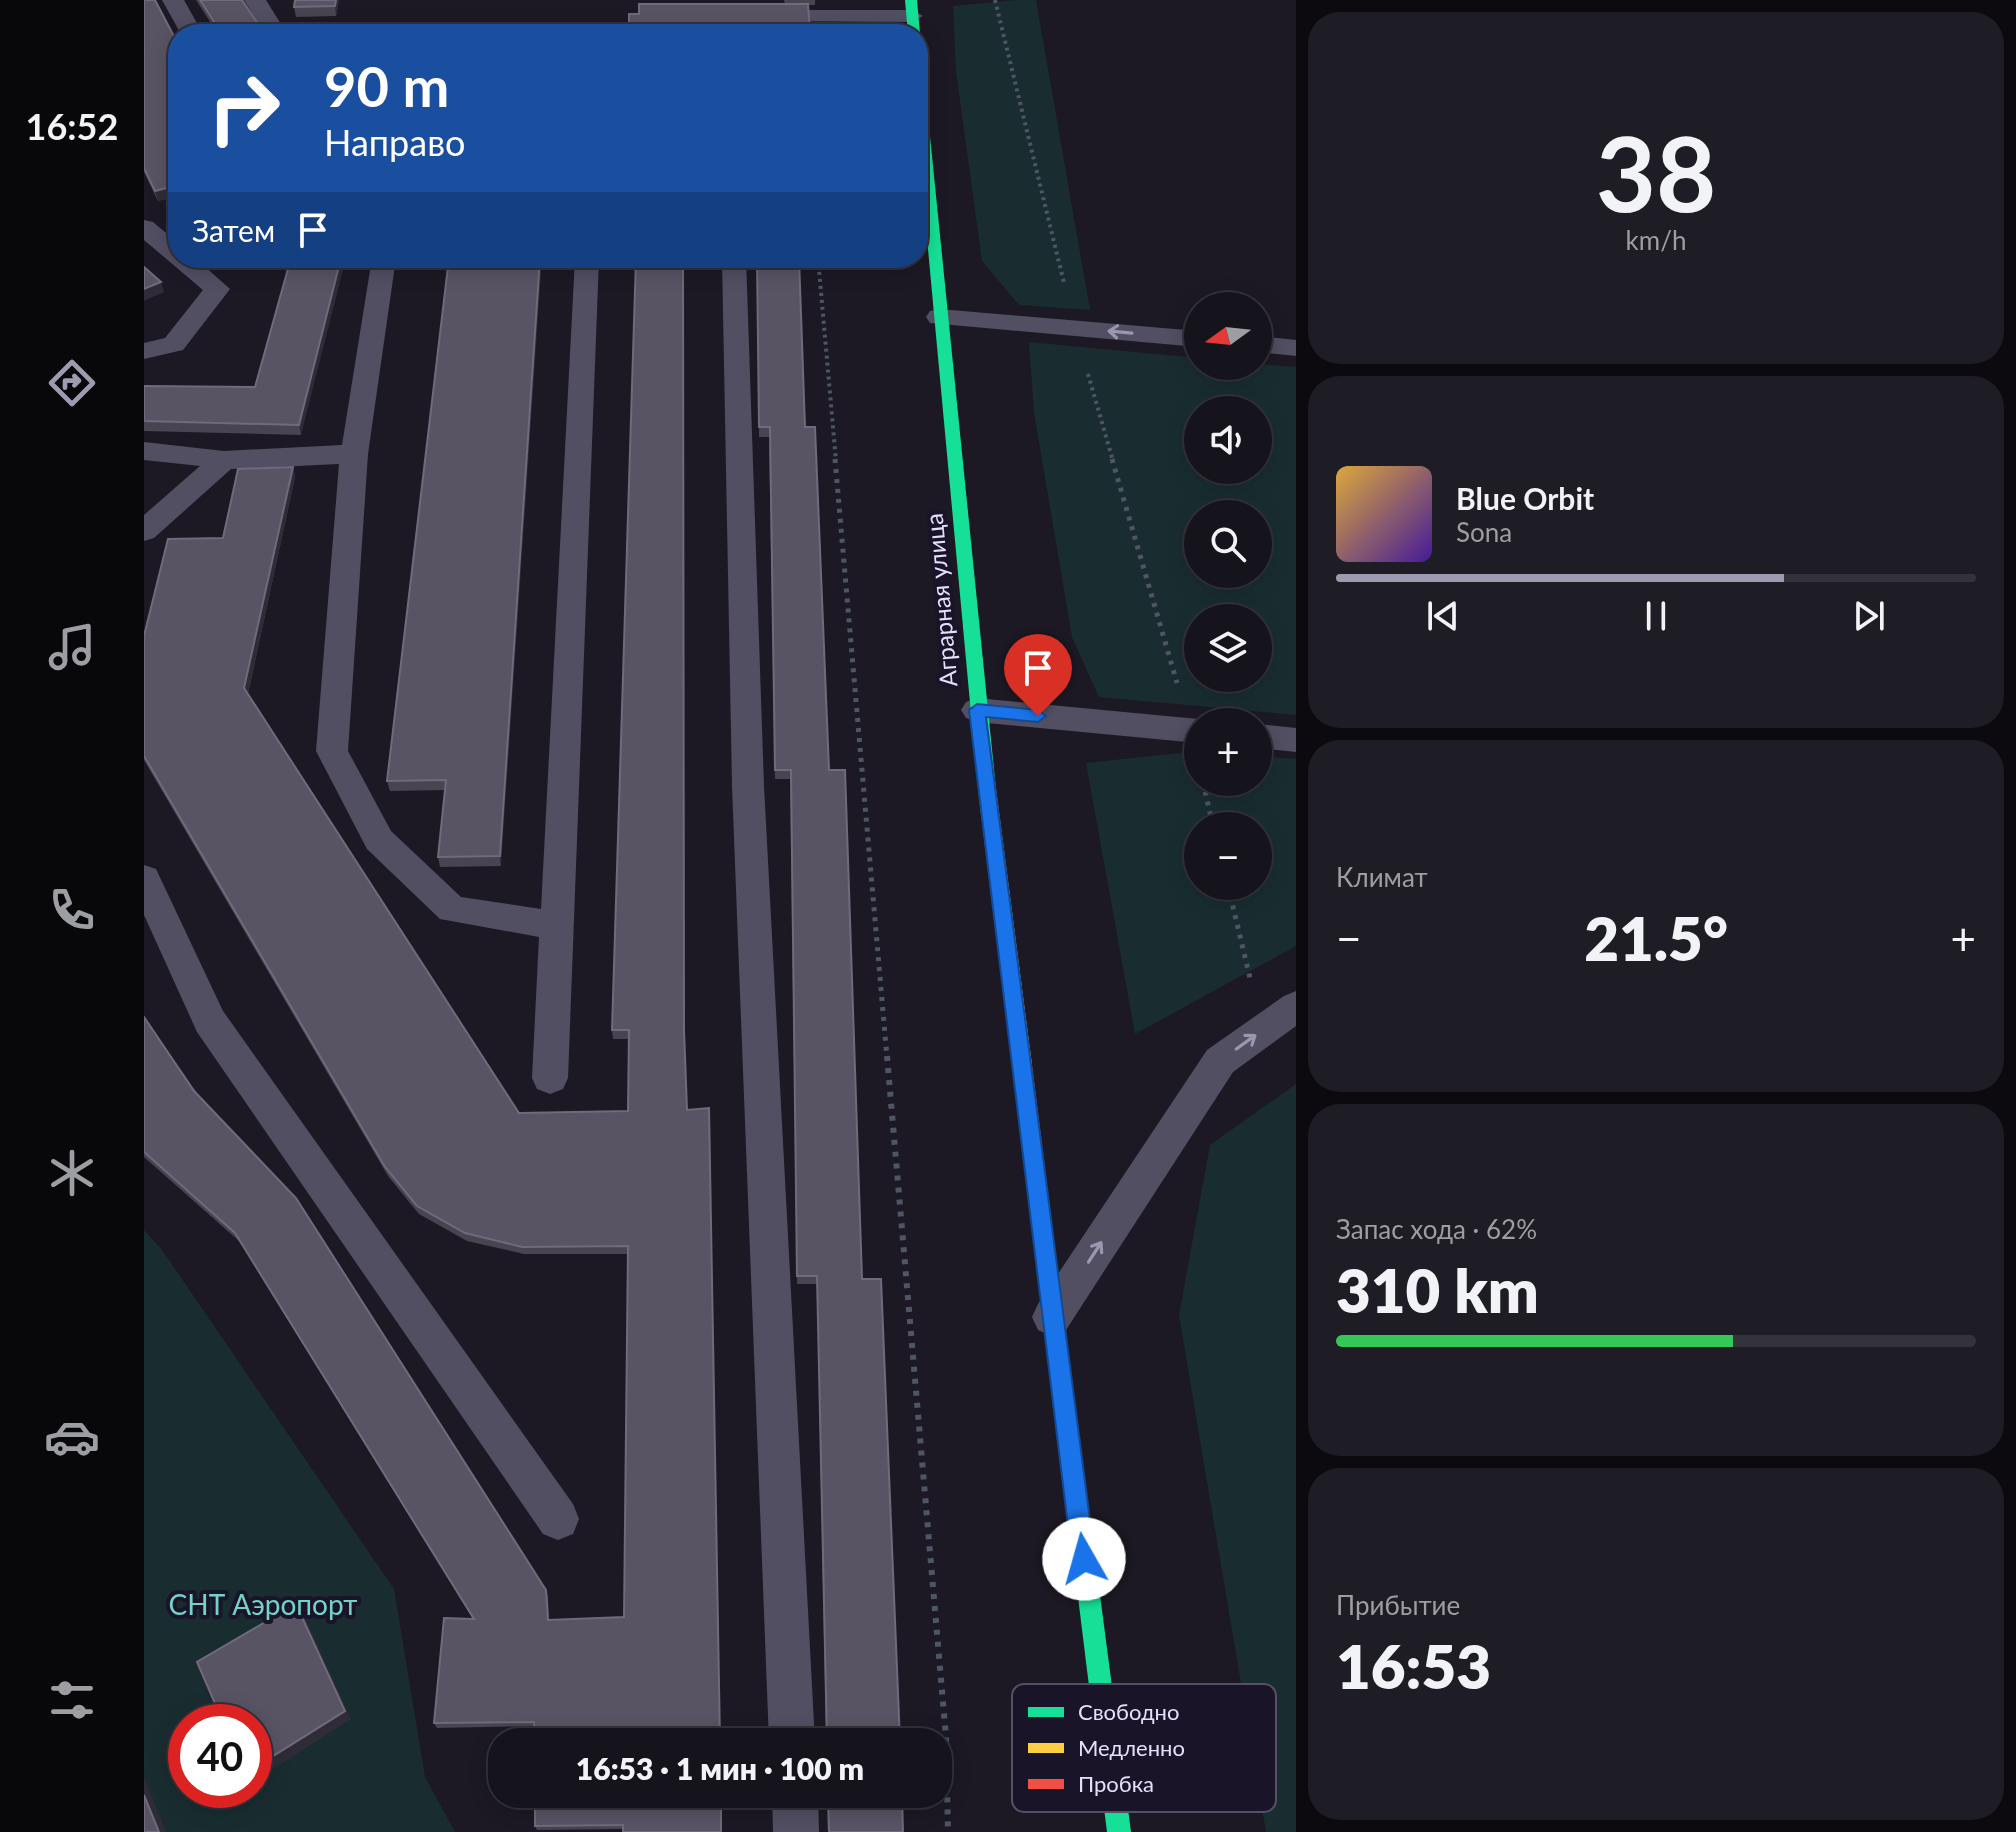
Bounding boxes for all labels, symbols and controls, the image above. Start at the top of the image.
text: 90 m [324,52,449,119]
icon: right [192,56,296,160]
text: 16:52 [26,104,118,148]
text: 38 [1596,109,1716,234]
text: Направо [324,120,465,164]
icon: arrive [291,208,335,252]
text: Затем [192,212,275,248]
text: km/h [1626,224,1686,256]
north arrow [1184,292,1272,380]
map controls [1184,292,1272,900]
one-way arrow [1107,324,1134,339]
icon: directions [44,355,100,411]
button: sound [1184,396,1272,484]
text: Blue Orbit [1456,480,1594,516]
button: search [1184,500,1272,588]
street label: Аграрная улица [918,512,963,688]
text: Sona [1456,516,1512,548]
icon: previous [1421,594,1465,638]
icon: pause [1634,594,1678,638]
icon: next [1847,594,1891,638]
button: layers [1184,604,1272,692]
icon: music [44,619,100,675]
pin [1004,634,1072,716]
icon: arrive [1016,646,1060,690]
button: + [1184,708,1272,796]
button: − [1184,812,1272,900]
text: Климат [1336,861,1428,893]
icon: phone [44,882,100,938]
text: 21.5° [1584,902,1728,974]
text: − [1336,912,1362,964]
text: + [1950,912,1976,964]
one-way arrow [1234,1034,1256,1050]
icon: climate [44,1145,100,1201]
text: Запас хода · 62% [1336,1213,1537,1245]
one-way arrow [1087,1241,1103,1263]
text: 310 km [1336,1254,1539,1326]
icon: car [44,1409,100,1465]
position arrow [1042,1517,1126,1601]
park label: СНТ Аэропорт [169,1587,357,1621]
text: Прибытие [1336,1589,1460,1621]
text: 16:53 [1336,1630,1491,1702]
icon: filters [44,1672,100,1728]
legend [1012,1684,1276,1812]
text: Свободно [1078,1698,1179,1725]
speed limit sign: 40 [168,1704,272,1808]
text: Медленно [1078,1734,1185,1761]
text: 16:53 · 1 мин · 100 m [576,1750,864,1786]
text: Пробка [1078,1770,1154,1797]

